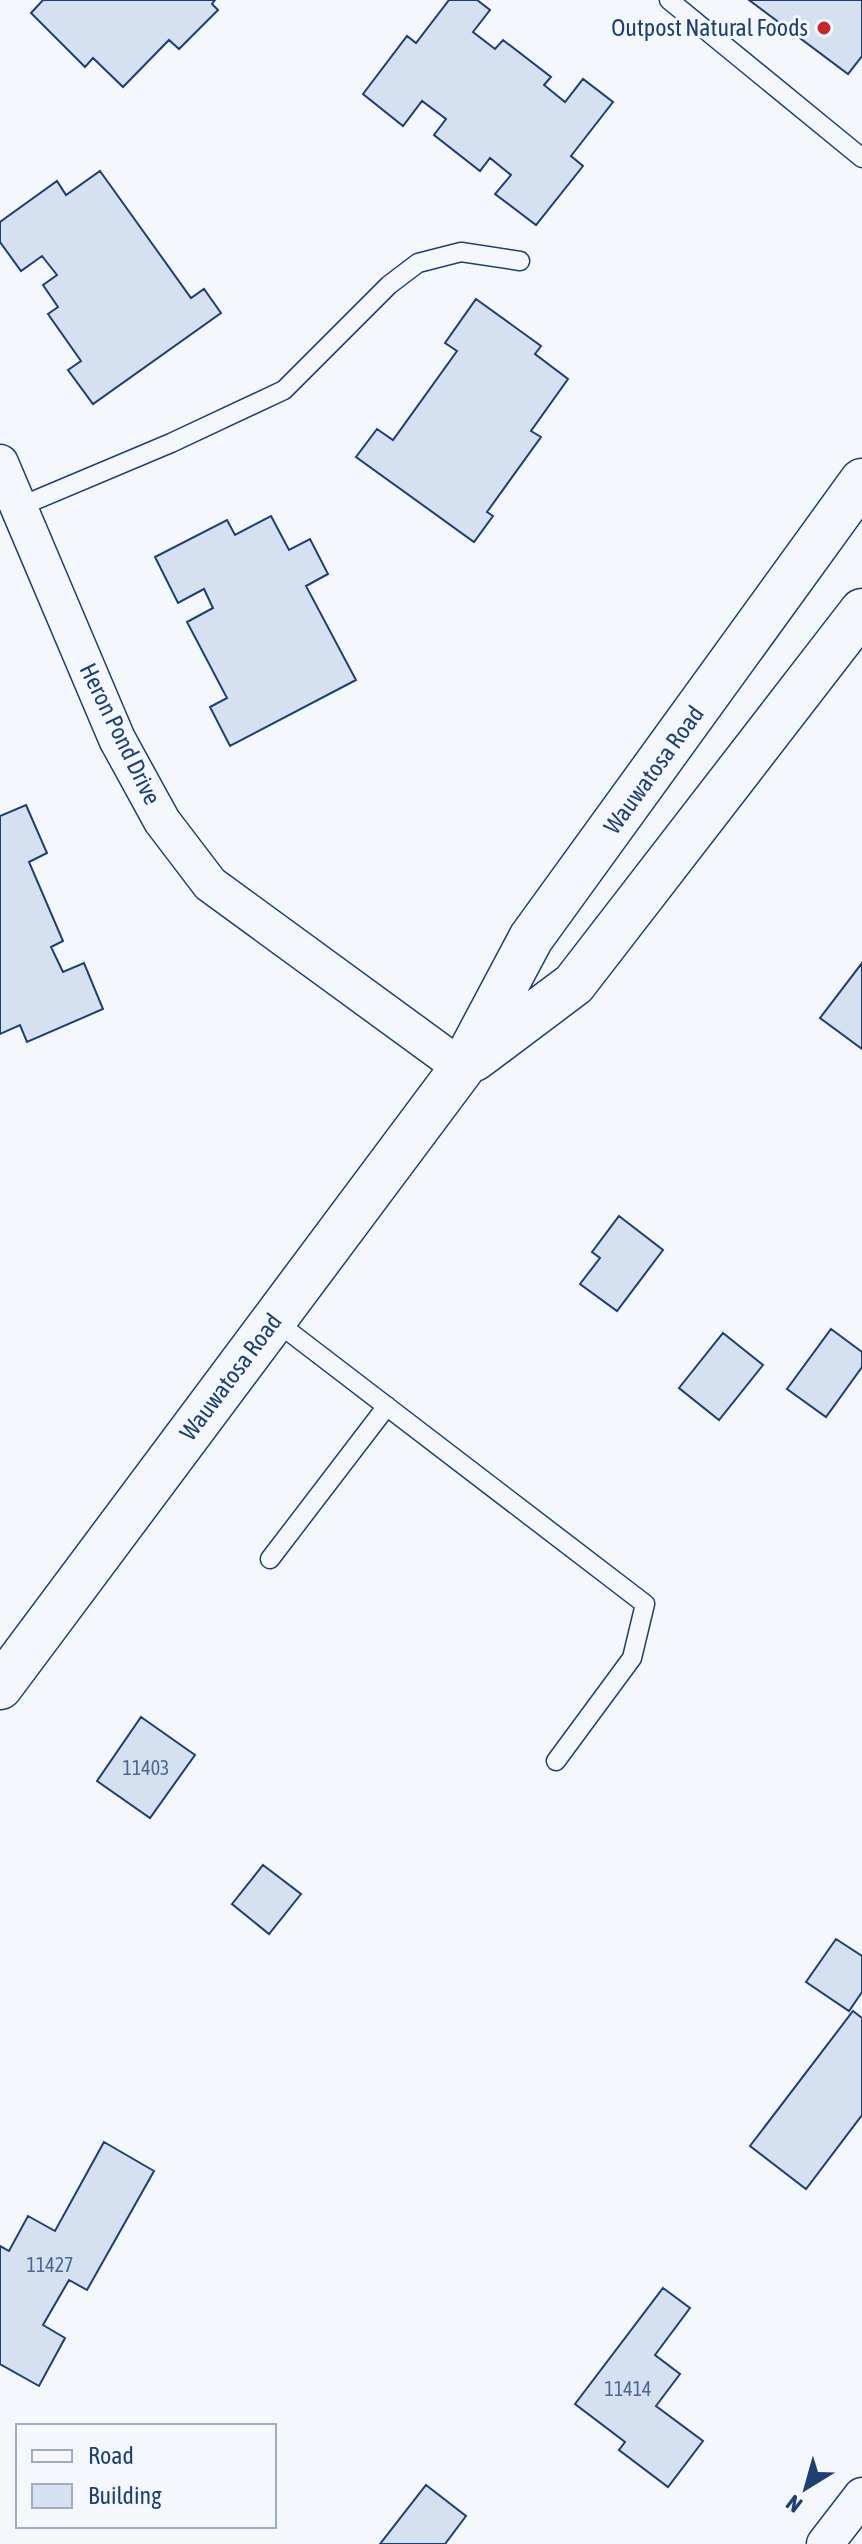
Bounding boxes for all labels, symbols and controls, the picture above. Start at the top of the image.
place label: Outpost Natural Foods [611,14,808,41]
marker: Outpost Natural Foods [815,19,833,37]
street label: Heron Pond Drive [75,659,166,809]
street label: Wauwatosa Road [598,701,709,839]
street label: Wauwatosa Road [174,1308,287,1445]
house number: 11403 [123,1756,170,1779]
house number: 11427 [27,2253,74,2276]
house number: 11414 [605,2377,652,2400]
legend [16,2424,276,2528]
text: Road [88,2442,134,2469]
north arrow [766,2448,846,2528]
text: Building [88,2482,162,2509]
text: N [781,2490,807,2518]

